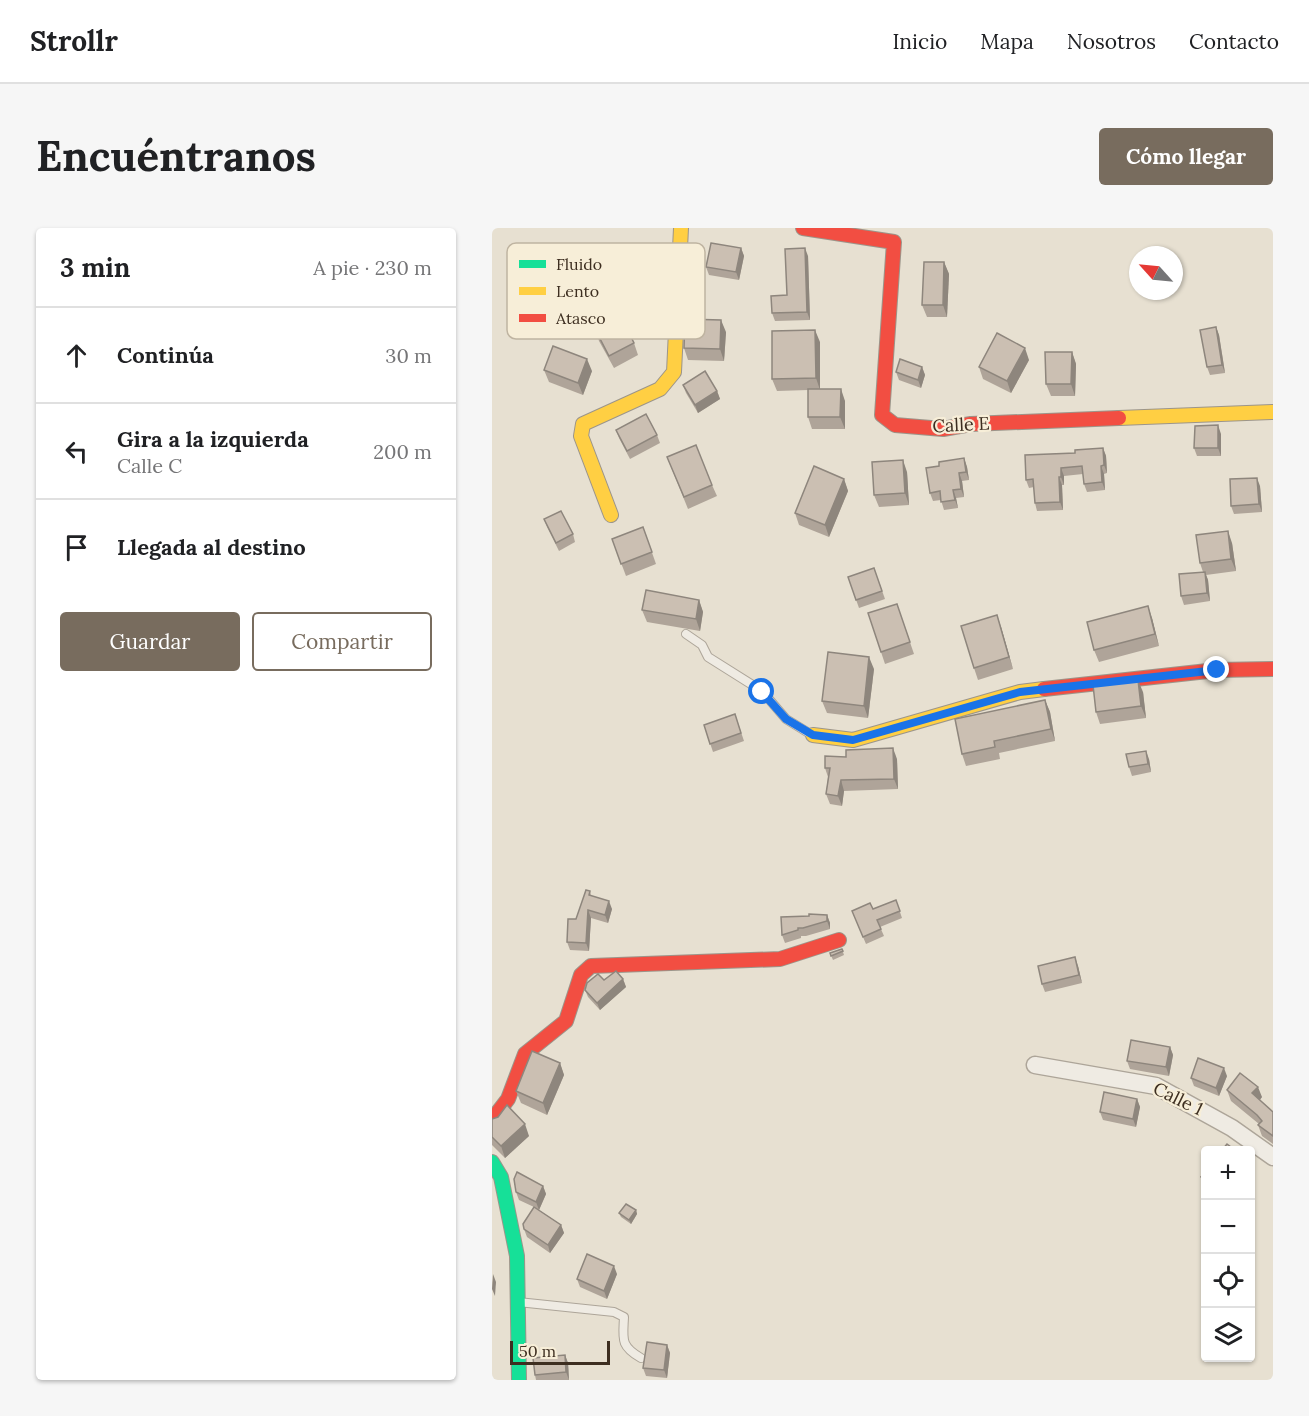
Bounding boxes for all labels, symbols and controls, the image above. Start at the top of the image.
text: Strollr [30,23,118,59]
text: Inicio [892,28,947,55]
text: Mapa [980,28,1034,55]
text: Nosotros [1067,28,1156,55]
text: Contacto [1189,28,1279,55]
button: Cómo llegar [1099,128,1273,185]
text: Encuéntranos [36,129,316,183]
legend [507,243,705,339]
north arrow [1129,246,1183,300]
text: 3 min [60,251,130,284]
text: Fluido [556,254,602,274]
text: A pie · 230 m [313,255,432,280]
text: Lento [556,281,599,301]
text: Atasco [555,308,606,328]
icon: ahead [60,339,93,372]
text: Continúa [117,341,214,369]
text: 30 m [385,343,432,368]
street label: Calle E [932,412,990,437]
text: Gira a la izquierda [117,425,309,453]
icon: left [60,435,93,468]
text: 200 m [373,439,432,464]
text: Calle C [117,453,182,478]
icon: arrive [60,531,93,564]
text: Llegada al destino [117,533,306,561]
button: Guardar [60,612,240,671]
button: Compartir [252,612,432,671]
route end [1203,656,1229,682]
route start [748,678,774,704]
street label: Calle 1 [1149,1077,1207,1120]
map controls [1201,1146,1255,1362]
button: + [1201,1146,1255,1200]
button: − [1201,1200,1255,1254]
button: locate [1201,1254,1255,1308]
button: layers [1201,1308,1255,1362]
scale bar [510,1338,610,1366]
text: 50 m [519,1341,556,1361]

